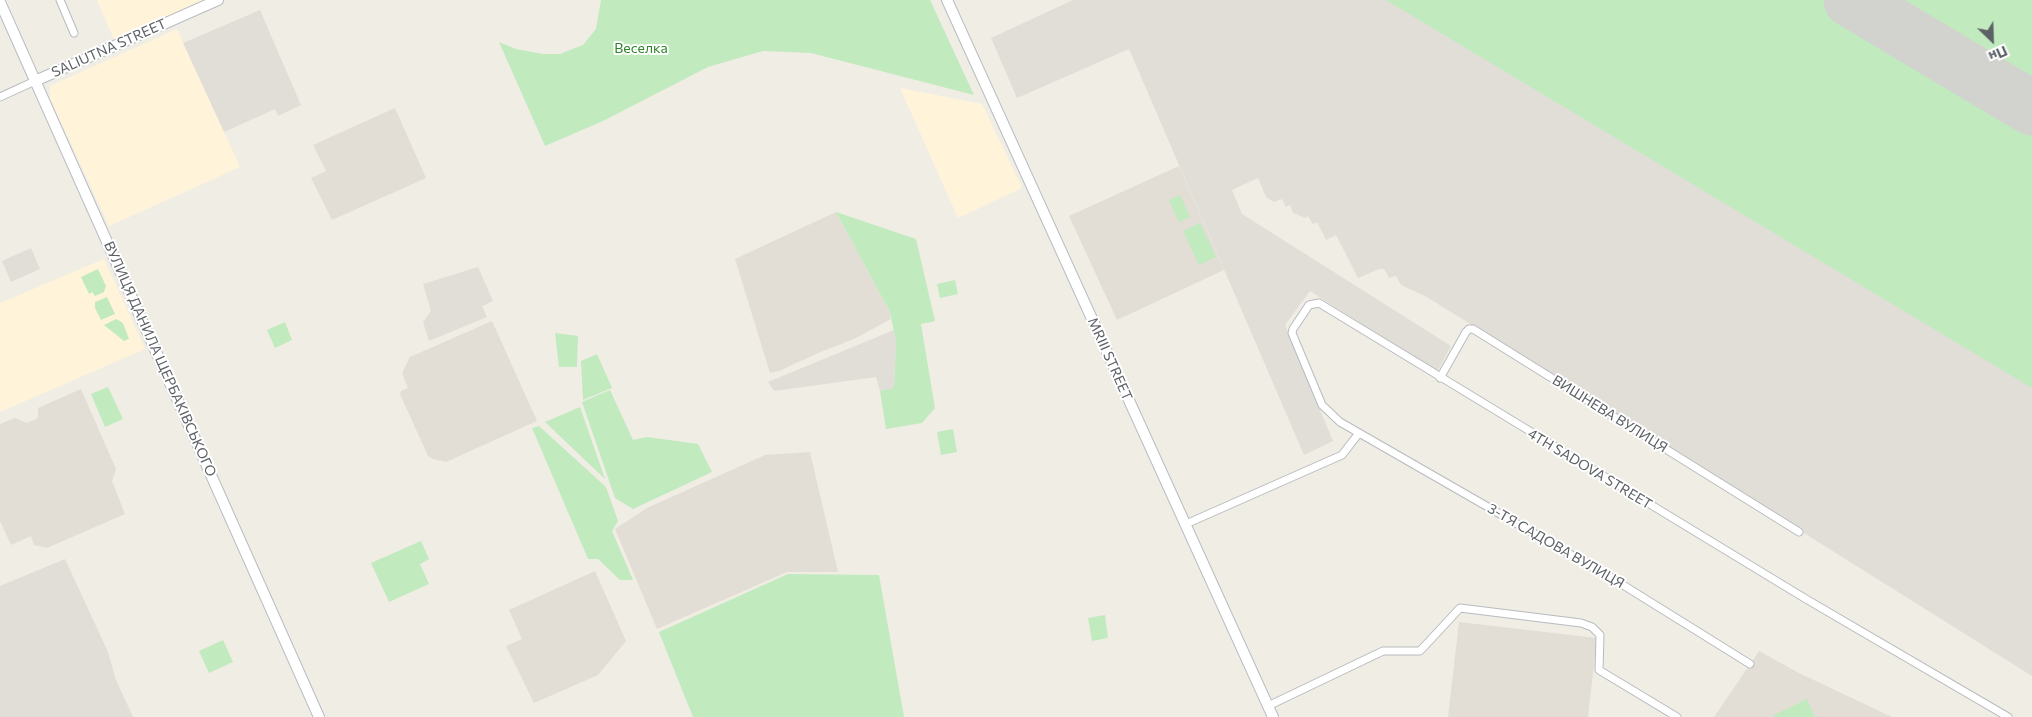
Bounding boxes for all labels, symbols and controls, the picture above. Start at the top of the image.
street label: SALIUTNA STREET [49,15,169,81]
north arrow [1967,15,2017,65]
park label: Веселка [614,40,668,56]
text: Пн [1986,43,2010,66]
street label: ВУЛИЦЯ ДАНИЛА ЩЕРБАКІВСЬКОГО [100,239,220,479]
street label: MRIII STREET [1084,315,1136,403]
street label: ВИШНЕВА ВУЛИЦЯ [1549,372,1671,456]
street label: 4TH SADOVA STREET [1525,425,1655,513]
street label: 3-ТЯ САДОВА ВУЛИЦЯ [1485,500,1627,592]

